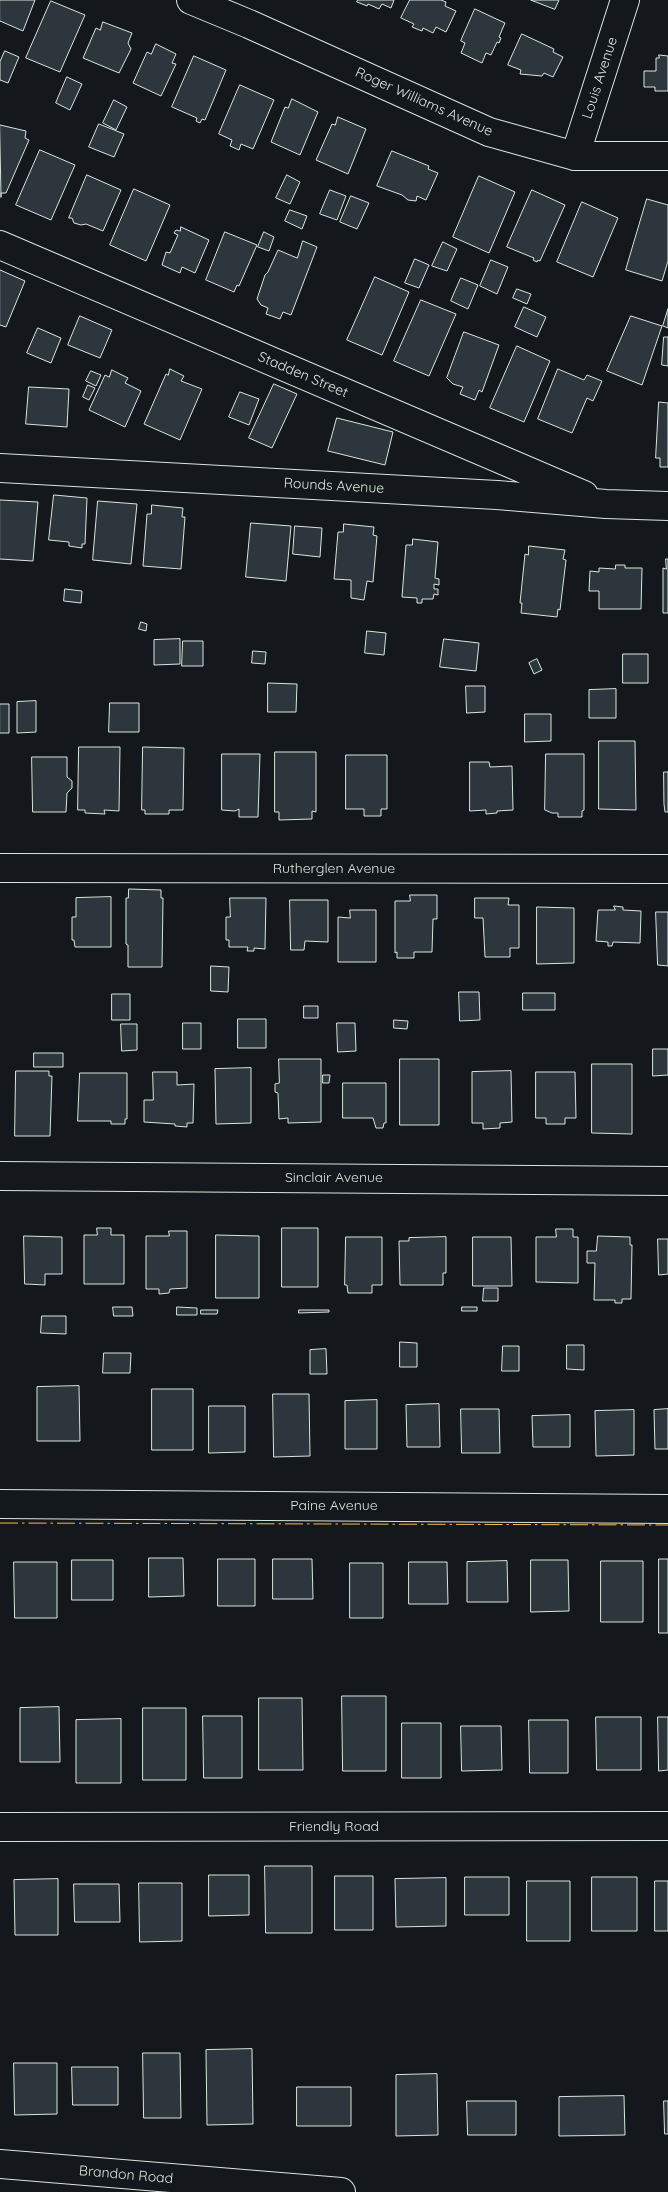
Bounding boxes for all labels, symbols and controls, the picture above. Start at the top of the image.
street label: Louis Avenue [579,35,621,121]
street label: Roger Williams Avenue [353,64,495,140]
street label: Stadden Street [255,348,351,402]
street label: Rounds Avenue [283,475,385,497]
street label: Rutherglen Avenue [273,861,395,877]
street label: Sinclair Avenue [285,1170,383,1186]
street label: Paine Avenue [290,1498,378,1514]
street label: Friendly Road [289,1819,379,1835]
street label: Brandon Road [78,2163,174,2187]

